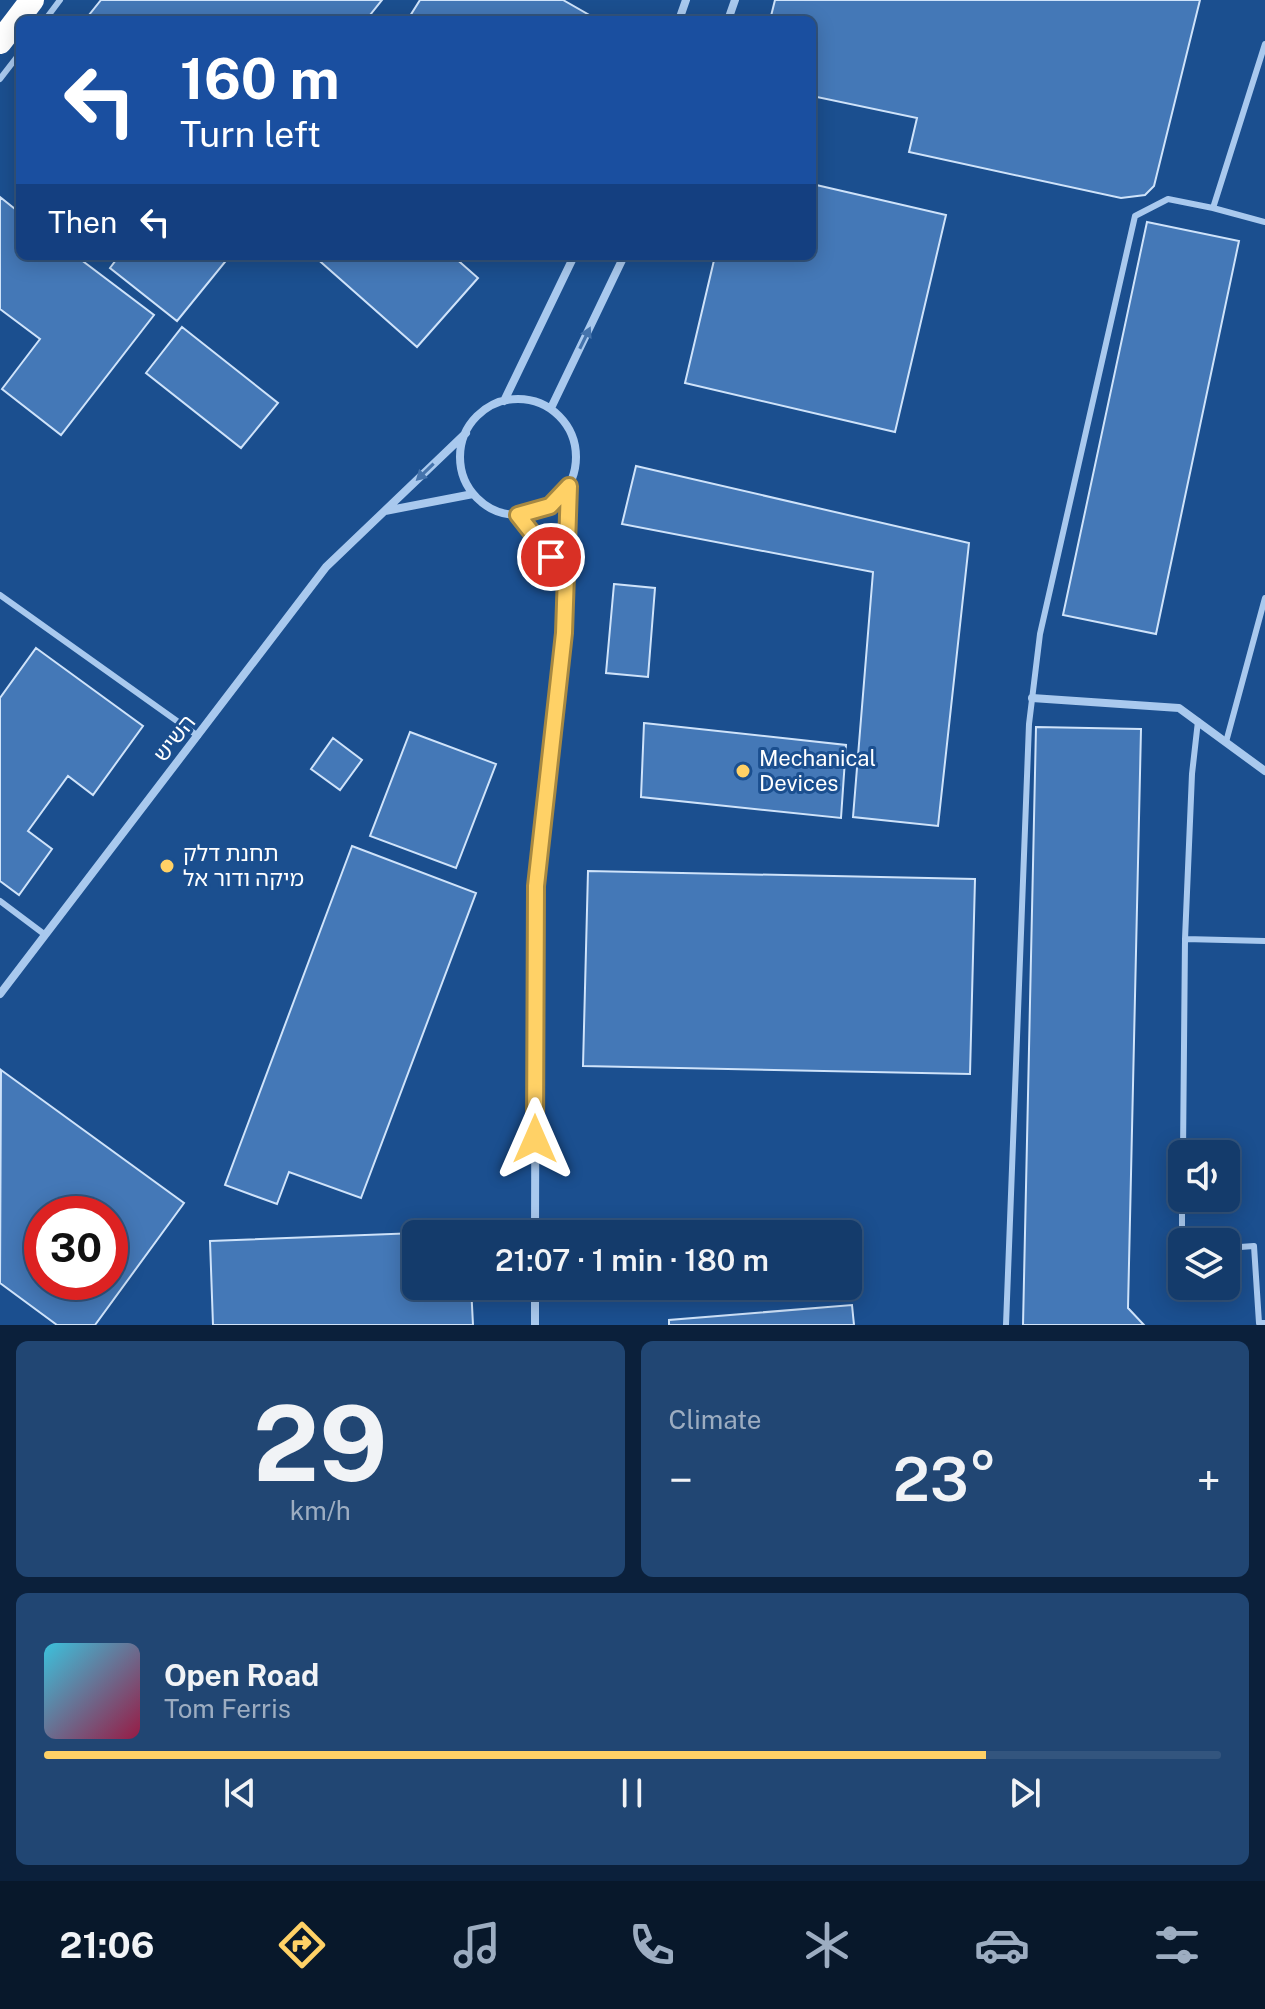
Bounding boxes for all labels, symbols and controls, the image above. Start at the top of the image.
text: 160 m [180,46,340,112]
icon: left [48,48,152,152]
text: Turn left [180,113,321,155]
icon: left [133,200,177,244]
text: Then [48,204,117,240]
one-way arrow [578,326,591,349]
one-way arrow [416,462,435,480]
pin [517,523,585,591]
icon: arrive [529,535,573,579]
street label: השיש [148,709,200,767]
place label: Mechanical Devices [759,745,876,796]
marker: Mechanical Devices [734,762,752,780]
place label: תחנת דלק מיקה ודור אל [183,840,304,891]
marker: תחנת דלק מיקה ודור אל [158,857,176,875]
position arrow [493,1097,577,1181]
map controls [1168,1140,1240,1300]
button: sound [1168,1140,1240,1212]
speed limit sign: 30 [24,1196,128,1300]
button: layers [1168,1228,1240,1300]
text: 21:07 · 1 min · 180 m [495,1242,769,1278]
text: 29 [253,1382,388,1504]
text: Climate [669,1404,762,1435]
text: 23° [893,1444,997,1515]
text: − [669,1454,693,1506]
text: + [1197,1454,1221,1506]
text: km/h [290,1495,351,1526]
text: Open Road [164,1657,319,1693]
text: Tom Ferris [164,1693,291,1724]
icon: previous [218,1771,262,1815]
icon: pause [610,1771,654,1815]
icon: next [1003,1771,1047,1815]
icon: directions [274,1917,330,1973]
icon: music [449,1917,505,1973]
icon: phone [624,1917,680,1973]
icon: climate [799,1917,855,1973]
icon: car [974,1917,1030,1973]
icon: filters [1149,1917,1205,1973]
text: 21:06 [60,1924,154,1966]

